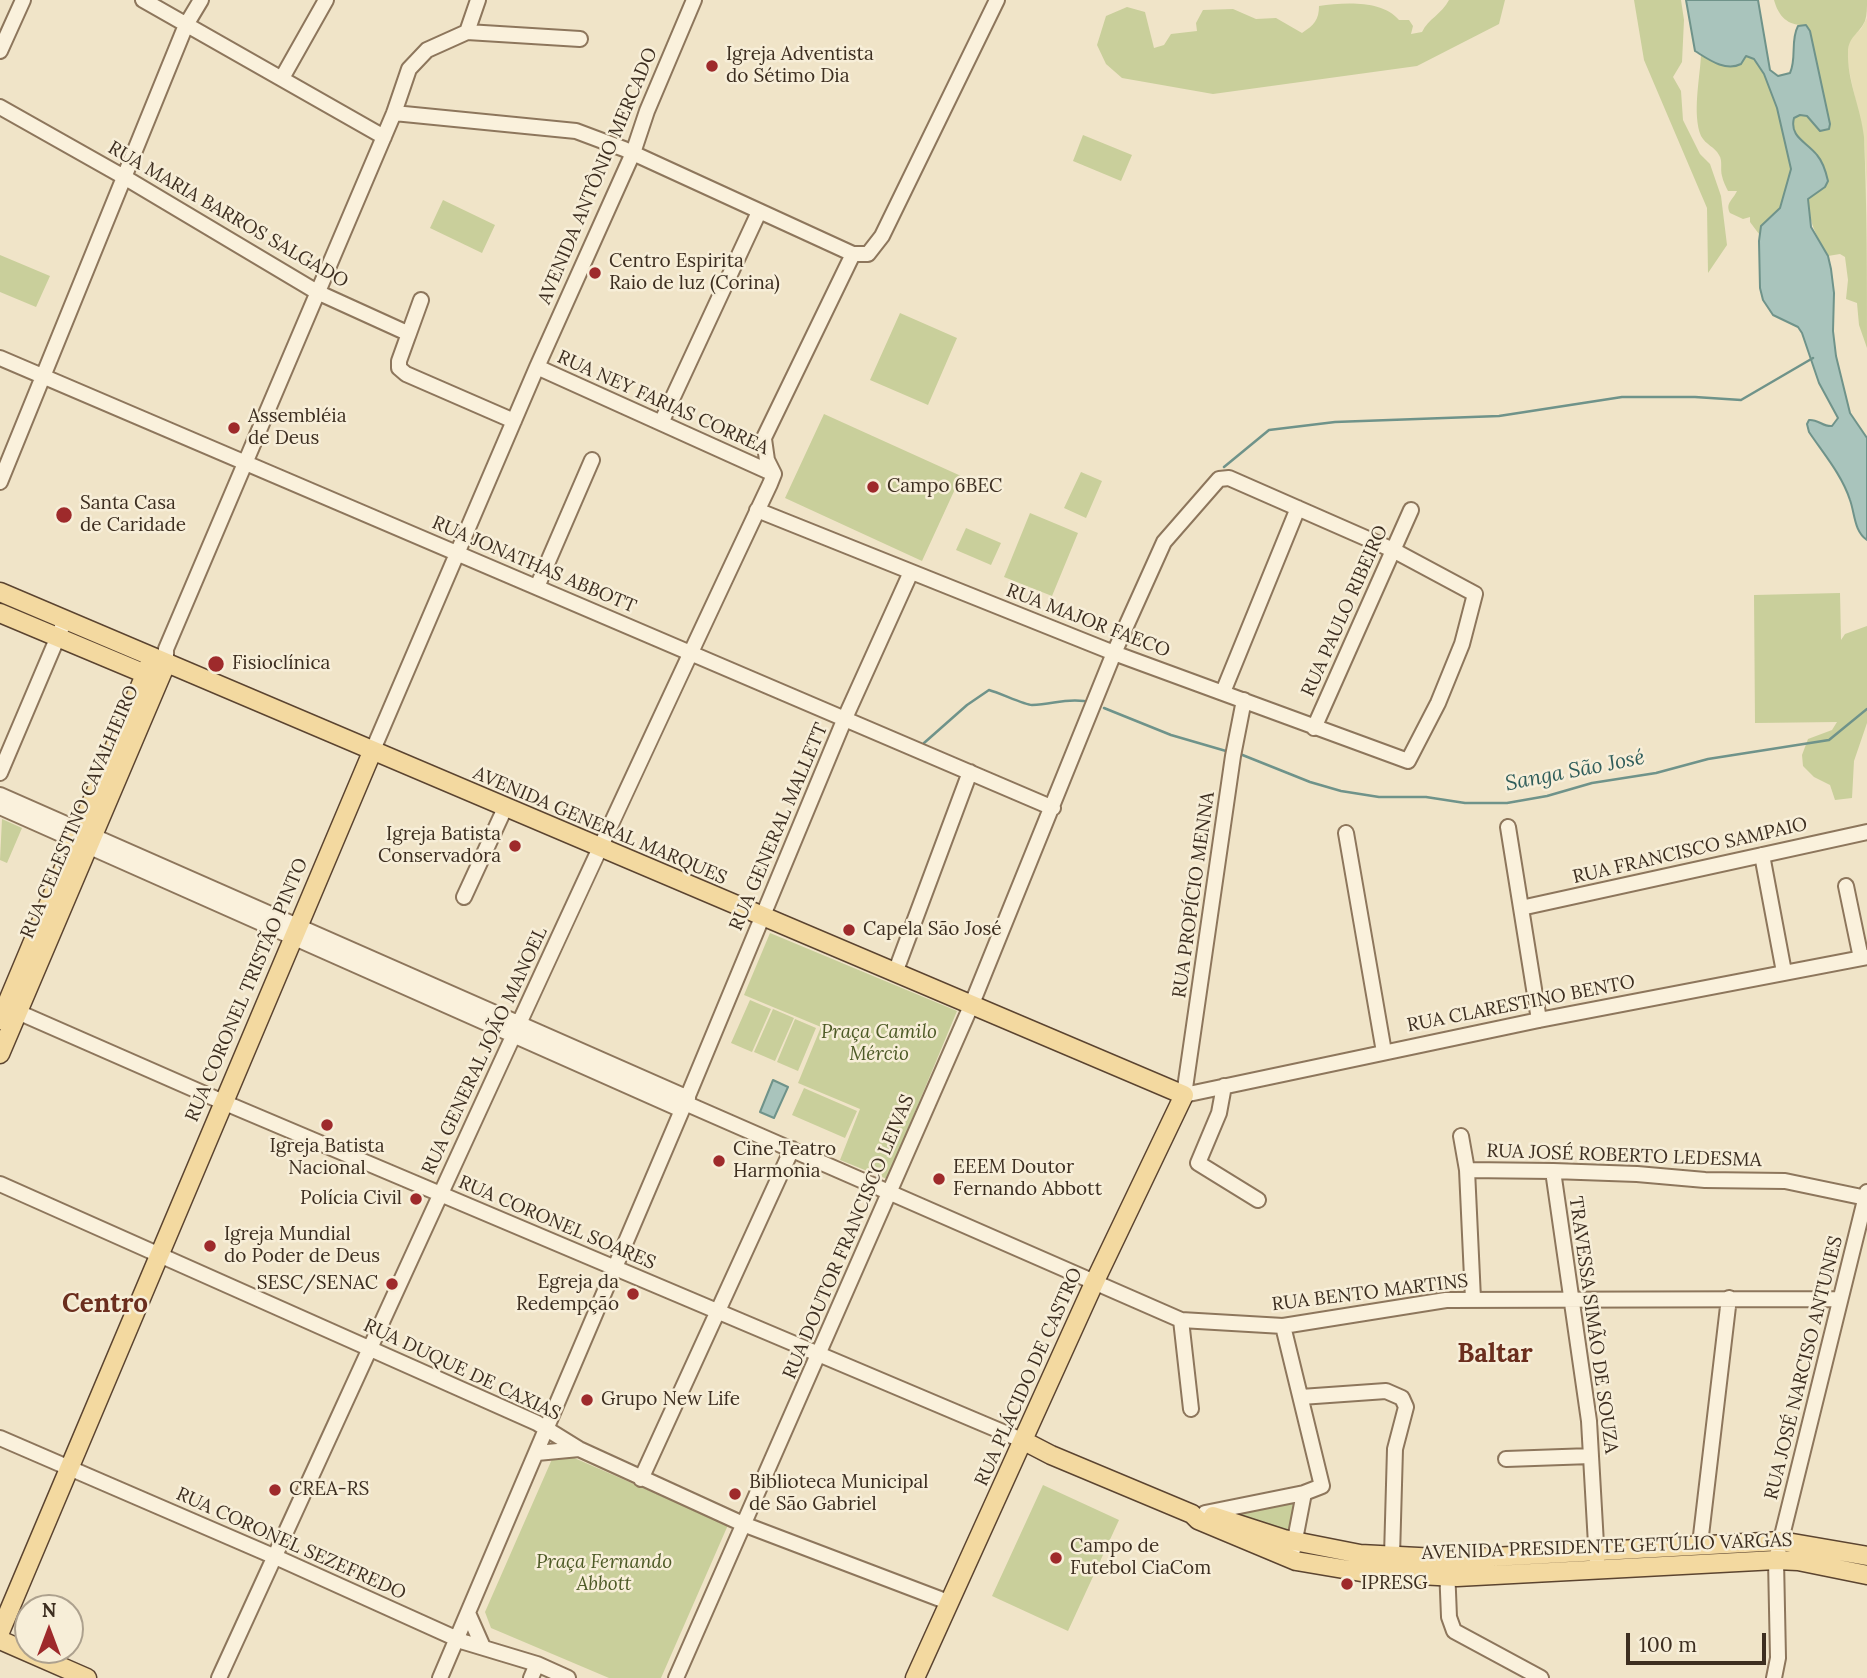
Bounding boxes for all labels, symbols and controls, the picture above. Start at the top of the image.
street label: AVENIDA ANTÔNIO MERCADO [533,44,663,308]
place label: Igreja Adventista do Sétimo Dia [726,44,874,88]
marker: Igreja Adventista do Sétimo Dia [704,58,720,74]
street label: RUA MARIA BARROS SALGADO [104,137,352,293]
place label: Centro Espirita Raio de luz (Corina) [609,251,780,295]
marker: Centro Espirita Raio de luz (Corina) [587,265,603,281]
street label: RUA NEY FARIAS CORREA [554,346,772,460]
place label: Assembléia de Deus [248,406,346,450]
marker: Assembléia de Deus [226,420,242,436]
place label: Campo 6BEC [887,476,1002,498]
marker: Campo 6BEC [865,479,881,495]
place label: Santa Casa de Caridade [80,493,186,537]
marker: Santa Casa de Caridade [54,505,74,525]
street label: RUA JONATHAS ABBOTT [429,512,639,618]
street label: RUA PAULO RIBEIRO [1297,522,1393,700]
street label: RUA MAJOR FAECO [1003,579,1173,663]
place label: Fisioclínica [232,653,330,675]
marker: Fisioclínica [206,654,226,674]
street label: RUA CELESTINO CAVALHEIRO [16,682,144,942]
street label: RUA GENERAL MALLETT [725,720,833,934]
water label: Sanga São José [1503,745,1647,797]
street label: AVENIDA GENERAL MARQUES [470,762,730,890]
street label: RUA PROPÍCIO MENNA [1168,790,1220,1000]
street label: RUA FRANCISCO SAMPAIO [1570,813,1810,889]
place label: Igreja Batista Conservadora [378,824,501,868]
marker: Igreja Batista Conservadora [507,838,523,854]
street label: RUA CORONEL TRISTÃO PINTO [181,855,313,1125]
place label: Capela São José [863,919,1002,941]
marker: Capela São José [841,922,857,938]
street label: RUA GENERAL JOÃO MANOEL [417,923,553,1179]
street label: RUA CLARESTINO BENTO [1405,971,1637,1037]
park label: Praça Camilo Mércio [821,1022,937,1066]
street label: RUA DOUTOR FRANCISCO LEIVAS [779,1091,919,1383]
marker: Igreja Batista Nacional [319,1117,335,1133]
place label: Igreja Batista Nacional [270,1136,384,1180]
place label: Cine Teatro Harmonia [733,1139,836,1183]
street label: RUA JOSÉ ROBERTO LEDESMA [1486,1140,1762,1172]
marker: Cine Teatro Harmonia [711,1153,727,1169]
place label: EEEM Doutor Fernando Abbott [953,1157,1102,1201]
street label: RUA CORONEL SOARES [455,1171,659,1275]
marker: EEEM Doutor Fernando Abbott [931,1171,947,1187]
place label: Polícia Civil [300,1188,402,1210]
marker: Polícia Civil [408,1191,424,1207]
street label: TRAVESSA SIMÃO DE SOUZA [1564,1195,1622,1455]
place label: Igreja Mundial do Poder de Deus [224,1224,380,1268]
street label: RUA JOSÉ NARCISO ANTUNES [1760,1234,1848,1502]
marker: Igreja Mundial do Poder de Deus [202,1238,218,1254]
street label: RUA PLÁCIDO DE CASTRO [970,1264,1088,1490]
street label: RUA BENTO MARTINS [1270,1270,1470,1316]
place label: Egreja da Redempção [516,1272,619,1316]
place label: SESC/SENAC [257,1273,378,1295]
marker: SESC/SENAC [384,1276,400,1292]
marker: Egreja da Redempção [625,1286,641,1302]
district label: Centro [62,1289,148,1321]
street label: RUA DUQUE DE CAXIAS [360,1314,564,1426]
district label: Baltar [1457,1339,1533,1371]
place label: Grupo New Life [601,1389,740,1411]
marker: Grupo New Life [579,1392,595,1408]
place label: Biblioteca Municipal de São Gabriel [749,1472,929,1516]
place label: CREA-RS [289,1479,369,1501]
marker: CREA-RS [267,1482,283,1498]
street label: RUA CORONEL SEZEFREDO [173,1483,409,1605]
marker: Biblioteca Municipal de São Gabriel [727,1486,743,1502]
street label: AVENIDA PRESIDENTE GETÚLIO VARGAS [1421,1529,1793,1565]
place label: Campo de Futebol CiaCom [1070,1536,1211,1580]
marker: Campo de Futebol CiaCom [1048,1550,1064,1566]
park label: Praça Fernando Abbott [536,1552,672,1596]
place label: IPRESG [1361,1573,1428,1595]
marker: IPRESG [1339,1576,1355,1592]
north arrow [14,1594,84,1664]
text: N [42,1598,56,1622]
scale bar [1629,1618,1769,1662]
text: 100 m [1639,1631,1697,1658]

